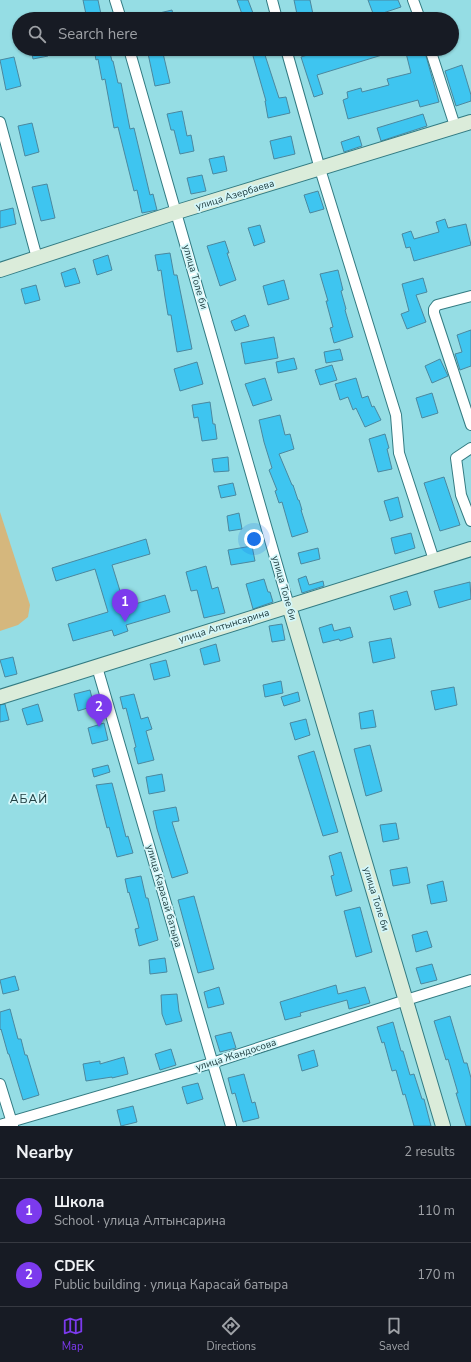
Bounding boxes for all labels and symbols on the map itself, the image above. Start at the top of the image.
street label: улица Азербаева [194,176,276,214]
street label: улица Толе би [179,243,211,311]
your location [244,529,264,549]
street label: улица Толе би [268,554,300,622]
pin: 1 [112,589,138,622]
street label: улица Алтынсарина [177,606,271,646]
pin: 2 [86,694,112,727]
district label: АБАЙ [10,791,48,807]
street label: улица Карасай батыра [143,843,185,949]
street label: улица Толе би [360,865,392,933]
street label: улица Жандосова [194,1035,278,1075]

